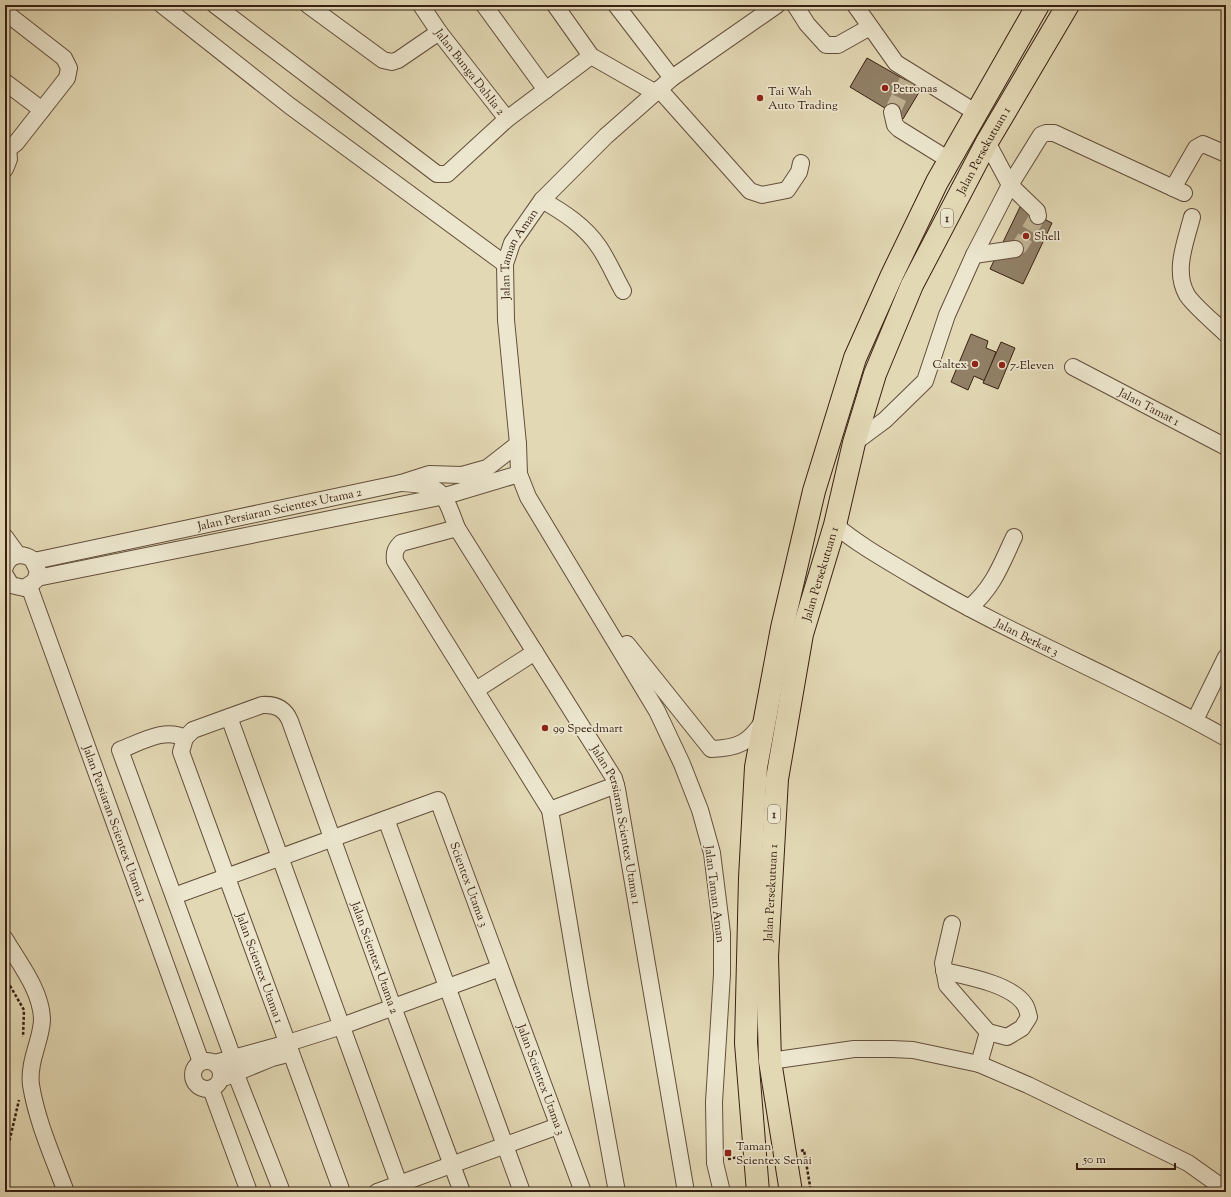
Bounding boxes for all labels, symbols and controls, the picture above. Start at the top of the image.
street label: Jalan Bunga Dahlia 2 [429,25,509,120]
place label: Petronas [893,80,938,98]
place label: Tai Wah Auto Trading [768,83,838,115]
marker: Petronas [880,83,890,93]
marker: Tai Wah Auto Trading [755,93,765,103]
street label: Jalan Persekutuan 1 [952,104,1016,199]
street label: Jalan Taman Aman [497,205,543,301]
road number: 1 [941,209,953,227]
place label: Shell [1034,228,1061,246]
marker: Shell [1021,231,1031,241]
place label: Caltex [933,356,967,374]
place label: 7-Eleven [1010,357,1054,375]
marker: Caltex [970,359,980,369]
marker: 7-Eleven [997,360,1007,370]
street label: Jalan Tamat 1 [1114,384,1182,431]
street label: Jalan Persiaran Scientex Utama 2 [195,483,364,536]
street label: Jalan Persekutuan 1 [798,525,844,624]
street label: Jalan Berkat 3 [991,615,1062,662]
place label: 99 Speedmart [553,720,623,738]
marker: 99 Speedmart [540,723,550,733]
street label: Jalan Persiaran Scientex Utama 1 [585,741,645,906]
street label: Jalan Persiaran Scientex Utama 1 [77,742,151,905]
road number: 1 [768,805,780,823]
street label: Scientex Utama 3 [444,840,492,930]
street label: Jalan Taman Aman [699,843,729,944]
street label: Jalan Persekutuan 1 [760,844,783,943]
street label: Jalan Scientex Utama 2 [345,898,403,1017]
street label: Jalan Scientex Utama 1 [230,910,287,1026]
street label: Jalan Scientex Utama 3 [511,1021,569,1138]
place label: Taman Scientex Senai [736,1138,813,1170]
scale bar [1077,1145,1175,1171]
marker: Taman Scientex Senai [723,1148,733,1158]
text: 50 m [1082,1151,1106,1169]

